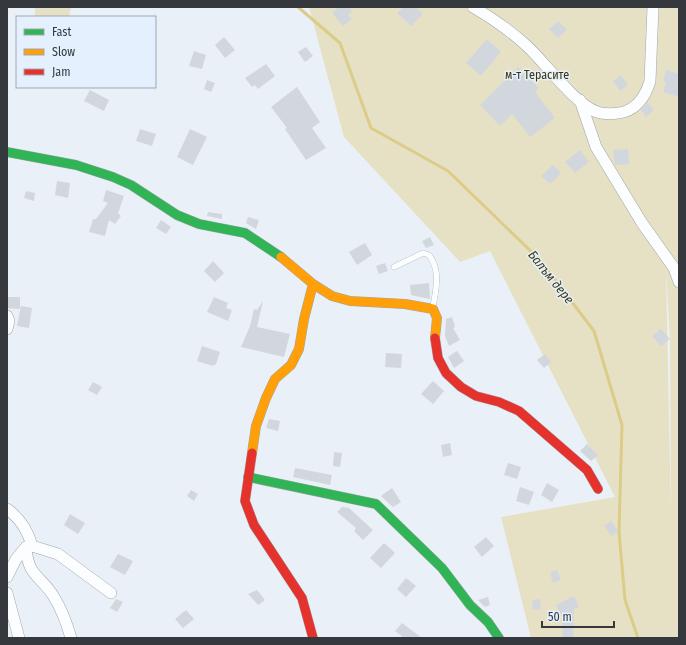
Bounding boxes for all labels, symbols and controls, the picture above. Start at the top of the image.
legend [16,16,156,88]
text: Fast [52,25,71,39]
text: Slow [52,45,75,59]
text: Jam [52,65,70,79]
park label: м-т Терасите [505,68,569,82]
water label: Балъм дере [525,247,577,307]
scale bar [542,603,614,629]
text: 50 m [548,610,572,624]

